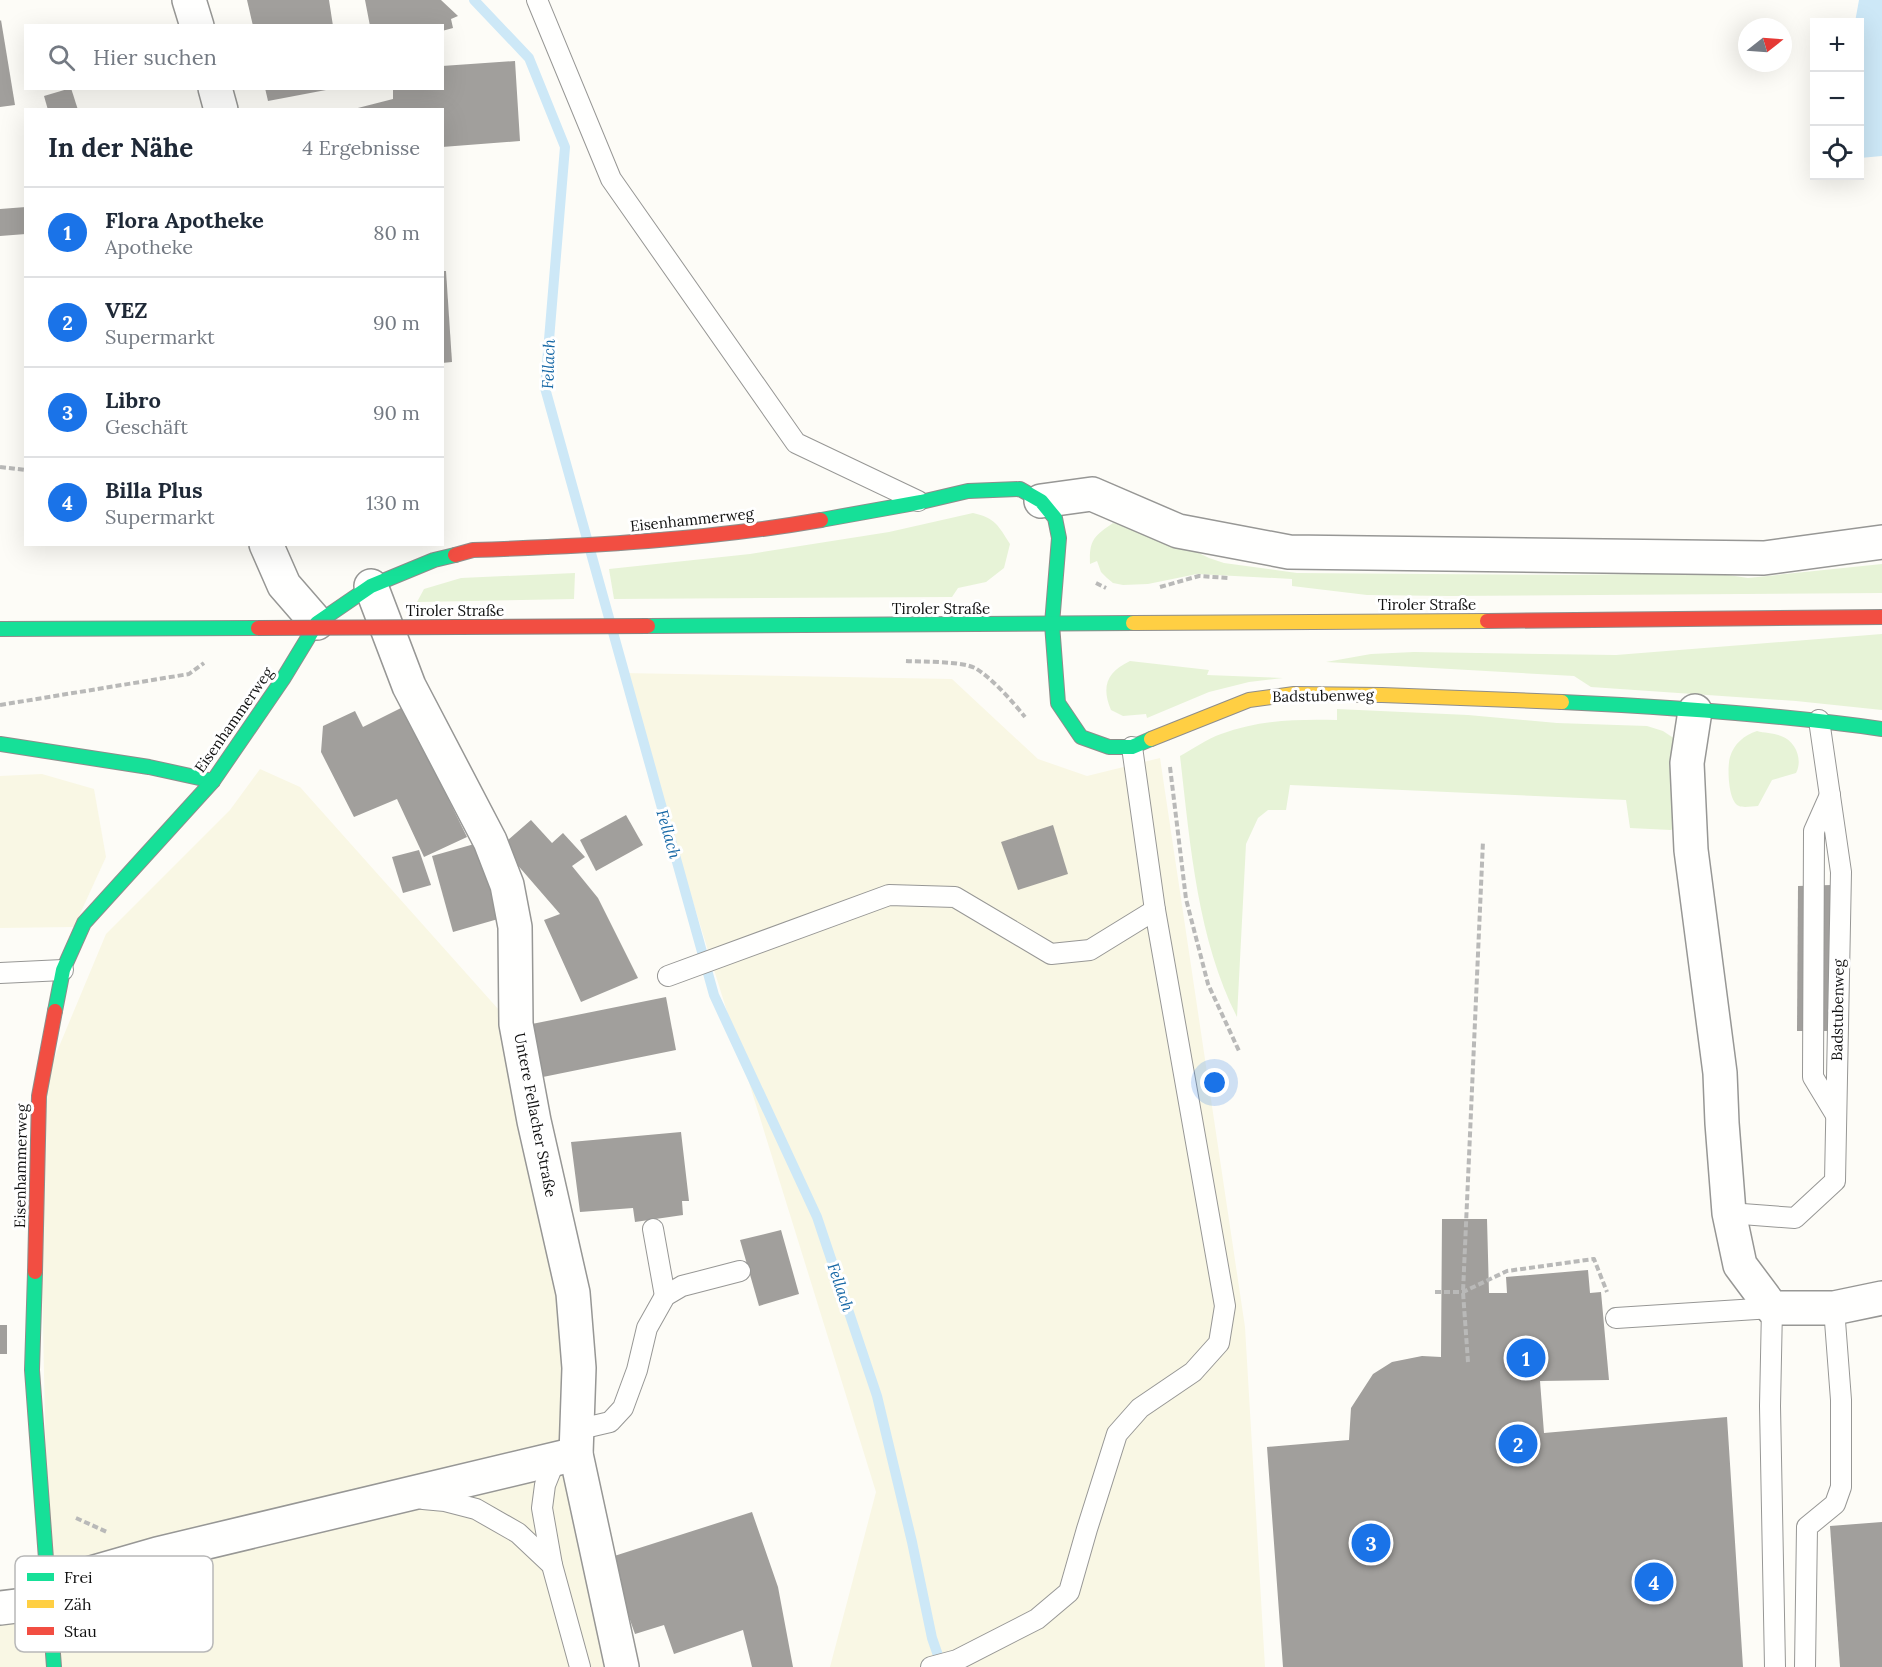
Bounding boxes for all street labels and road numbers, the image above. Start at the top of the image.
street label: Eisenhammerweg [629,503,755,535]
street label: Tiroler Straße [1378,595,1476,614]
street label: Tiroler Straße [892,599,990,618]
street label: Tiroler Straße [406,601,504,620]
street label: Eisenhammerweg [190,663,277,776]
street label: Badstubenweg [1272,685,1375,706]
street label: Badstubenweg [1827,958,1848,1061]
street label: Untere Fellacher Straße [510,1031,561,1199]
street label: Eisenhammerweg [10,1103,31,1228]

